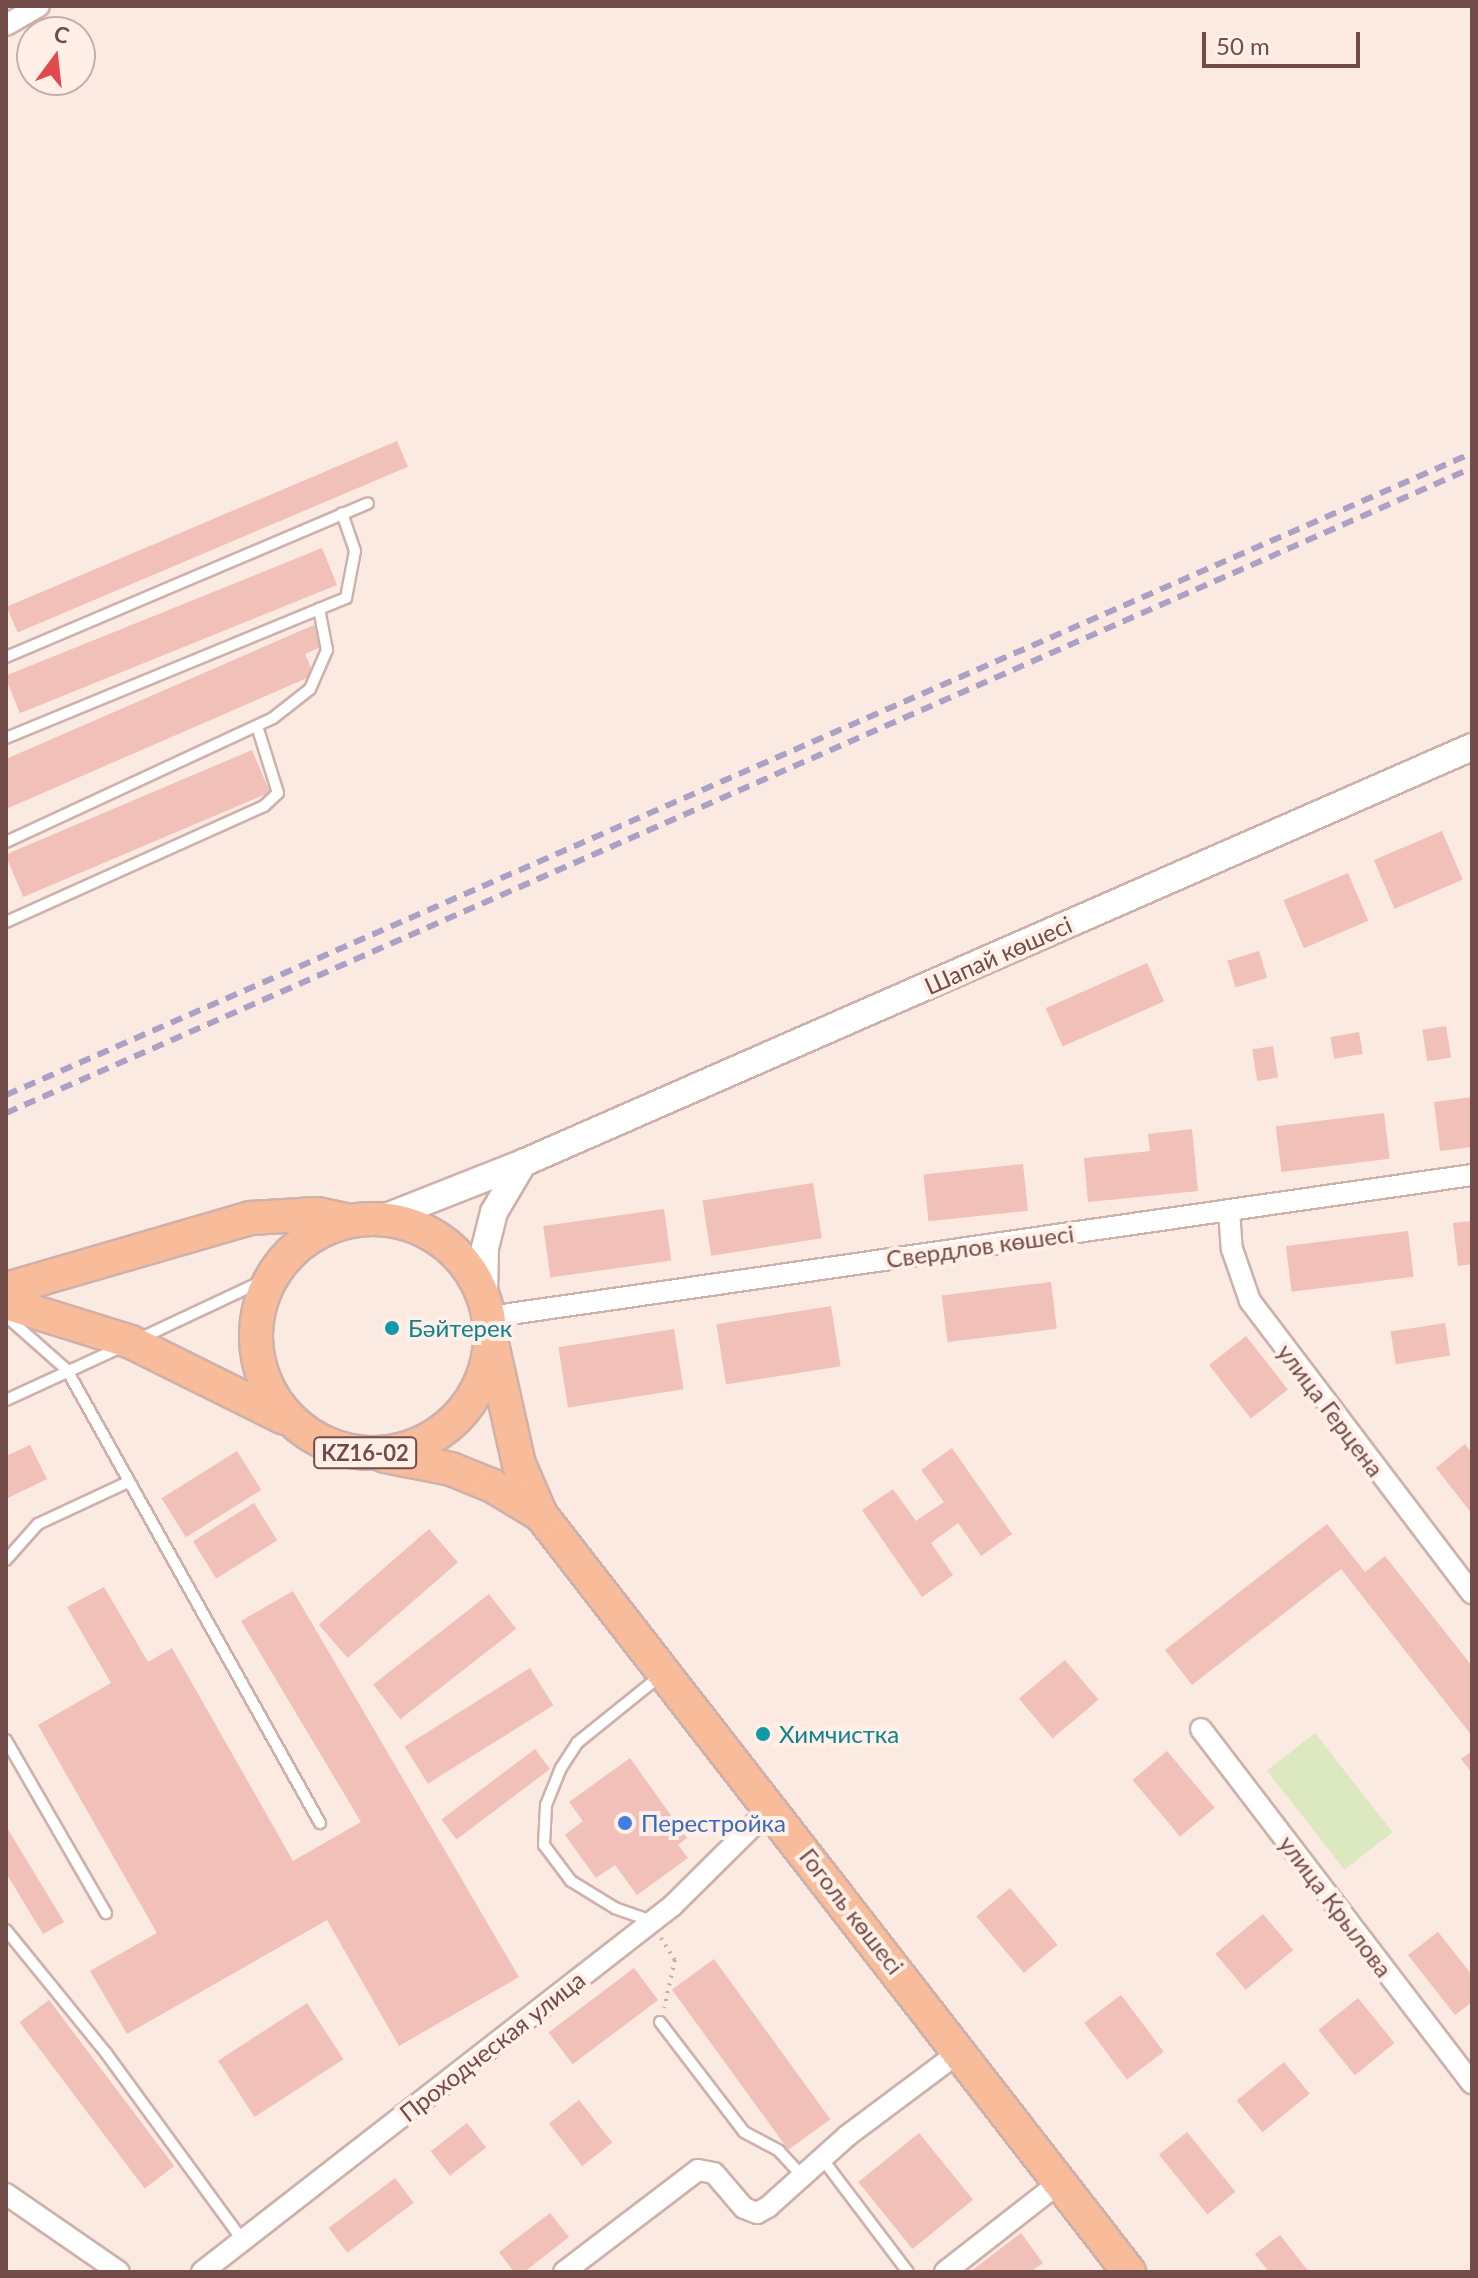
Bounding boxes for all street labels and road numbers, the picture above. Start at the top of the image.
street label: Шапай көшесі [920,910,1076,1000]
street label: Свердлов көшесі [884,1219,1076,1273]
street label: улица Герцена [1272,1338,1390,1482]
road number: KZ16-02 [313,1435,417,1471]
street label: улица Крылова [1273,1830,1399,1982]
street label: Гоголь көшесі [794,1842,910,1980]
street label: Проходческая улица [394,1965,590,2127]

